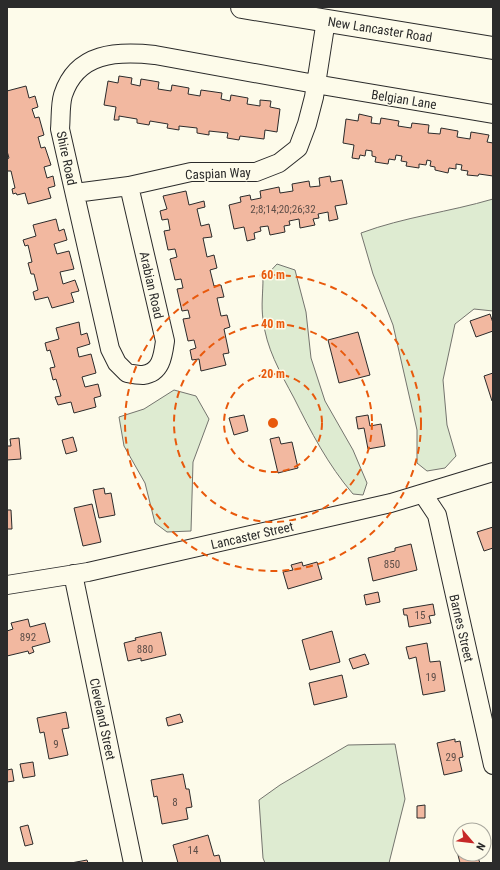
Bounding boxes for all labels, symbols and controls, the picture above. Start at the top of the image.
street label: New Lancaster Road [327,14,433,45]
street label: Belgian Lane [370,87,438,112]
street label: Shire Road [53,130,80,187]
street label: Caspian Way [185,165,252,182]
house number: 2;8;14;20;26;32 [250,203,316,216]
street label: Arabian Road [137,250,167,320]
text: 60 m [261,268,285,282]
text: 40 m [261,317,285,331]
text: 20 m [261,367,285,381]
centre of rings [266,416,280,430]
street label: Lancaster Street [209,519,295,552]
house number: 850 [384,558,400,571]
street label: Barnes Street [446,593,477,664]
house number: 15 [415,609,425,622]
house number: 892 [20,631,36,644]
house number: 880 [137,643,153,656]
house number: 19 [426,671,436,684]
street label: Cleveland Street [87,677,119,762]
house number: 9 [53,738,59,751]
house number: 29 [446,751,456,764]
house number: 8 [172,796,178,809]
north arrow [452,822,492,862]
text: N [473,840,488,853]
house number: 14 [188,844,199,857]

